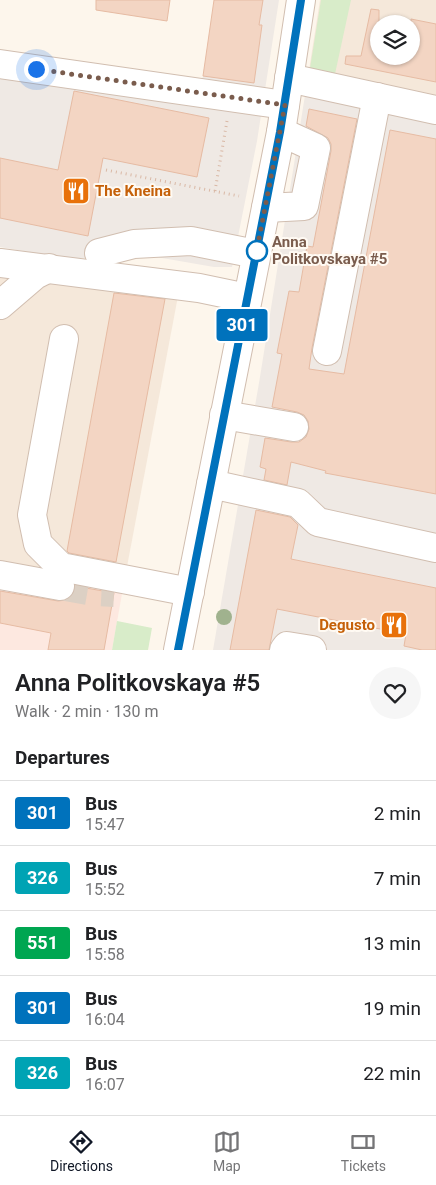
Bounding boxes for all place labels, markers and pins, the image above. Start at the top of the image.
restaurant icon: The Kneina [61,176,91,206]
place label: The Kneina [95,182,171,200]
place label: Anna Politkovskaya #5 [272,233,387,268]
marker: Anna Politkovskaya #5 [246,240,268,262]
restaurant icon: Degusto [379,610,409,640]
place label: Degusto [319,616,375,634]

